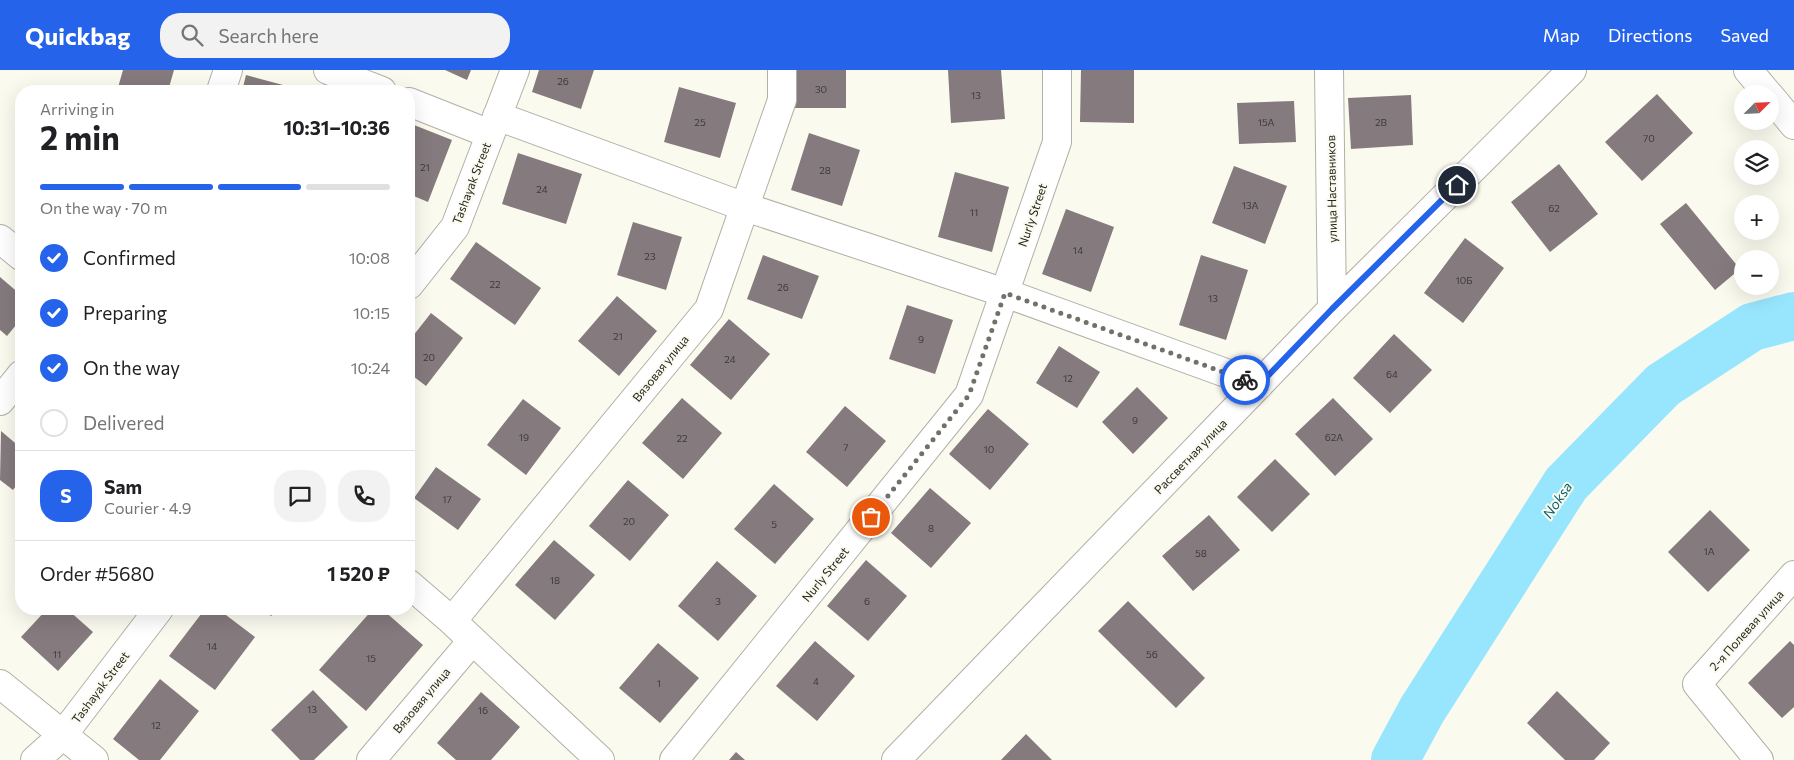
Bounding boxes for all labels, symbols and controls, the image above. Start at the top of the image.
search box [160,13,510,58]
text: Quickbag [25,21,130,50]
icon: search [178,21,206,49]
text: Search here [218,24,319,47]
text: Map [1543,24,1580,46]
text: Directions [1608,24,1692,46]
text: Saved [1720,24,1769,46]
house number: 26 [557,75,569,87]
house number: 30 [815,83,827,95]
north arrow [1734,85,1779,130]
map controls [1734,85,1779,295]
house number: 13 [971,89,981,101]
text: Arriving in [40,99,114,118]
text: 10:31–10:36 [283,116,390,139]
house number: 25 [694,116,706,128]
house number: 15А [1258,116,1274,128]
house number: 2В [1375,116,1388,128]
text: 2 min [40,117,120,157]
house number: 70 [1643,132,1655,144]
street label: улица Наставников [1323,135,1339,243]
street label: Tashayak Street [449,140,493,226]
button: layers [1734,140,1779,185]
house number: 21 [420,161,430,173]
house number: 28 [819,164,831,176]
pin [1436,164,1478,206]
icon: home [1443,171,1471,199]
street label: Nurly Street [1015,181,1049,248]
house number: 24 [536,183,548,195]
button: + [1734,195,1779,240]
text: On the way · 70 m [40,198,167,217]
house number: 13А [1242,199,1258,211]
house number: 62 [1548,202,1560,214]
house number: 11 [970,206,978,218]
icon: check [40,244,68,272]
house number: 14 [1073,244,1083,256]
text: Confirmed [83,246,176,269]
text: 10:08 [349,248,390,267]
house number: 23 [644,250,656,262]
button: − [1734,250,1779,295]
house number: 10Б [1455,274,1473,286]
house number: 22 [489,278,501,290]
house number: 26 [777,281,789,293]
house number: 13 [1208,292,1218,304]
icon: check [40,299,68,327]
text: Preparing [83,301,167,324]
text: 10:15 [353,303,390,322]
house number: 21 [613,330,623,342]
street label: Вязовая улица [629,332,691,404]
house number: 9 [918,333,924,345]
house number: 20 [423,351,435,363]
house number: 24 [724,353,736,365]
icon: check [40,354,68,382]
courier [1220,355,1270,405]
text: On the way [83,356,180,379]
text: 10:24 [351,358,390,377]
icon: bike [1231,366,1259,394]
house number: 64 [1386,368,1398,380]
house number: 12 [1063,372,1073,384]
text: Delivered [83,411,164,434]
house number: 9 [1132,414,1138,426]
street label: Рассветная улица [1151,416,1229,496]
house number: 19 [519,431,529,443]
house number: 62А [1325,431,1343,443]
house number: 22 [676,432,688,444]
house number: 7 [843,441,849,453]
house number: 10 [984,443,994,455]
button: chat [274,470,326,522]
button: phone [338,470,390,522]
text: Sam [104,475,142,498]
water label: Noksa [1539,479,1575,521]
text: S [60,484,72,507]
house number: 17 [442,493,452,505]
pin [850,496,892,538]
text: Courier · 4.9 [104,498,191,517]
icon: bag [857,503,885,531]
house number: 20 [623,515,635,527]
house number: 5 [771,518,777,530]
house number: 8 [928,522,934,534]
street label: Nurly Street [799,544,851,604]
house number: 1А [1703,545,1715,557]
house number: 58 [1195,547,1207,559]
text: Order #5680 [40,562,154,585]
text: 1 520 ₽ [327,562,390,585]
house number: 18 [550,574,560,586]
street label: 2-я Полевая улица [1706,587,1786,673]
house number: 3 [715,595,721,607]
house number: 6 [864,595,870,607]
house number: 14 [207,640,217,652]
house number: 11 [53,648,61,660]
street label: Tashayak Street [68,648,132,726]
house number: 56 [1146,648,1158,660]
house number: 15 [366,652,376,664]
street label: Вязовая улица [390,664,452,736]
house number: 4 [813,675,819,687]
house number: 1 [657,677,661,689]
house number: 13 [307,703,317,715]
house number: 16 [478,704,488,716]
house number: 12 [151,719,161,731]

